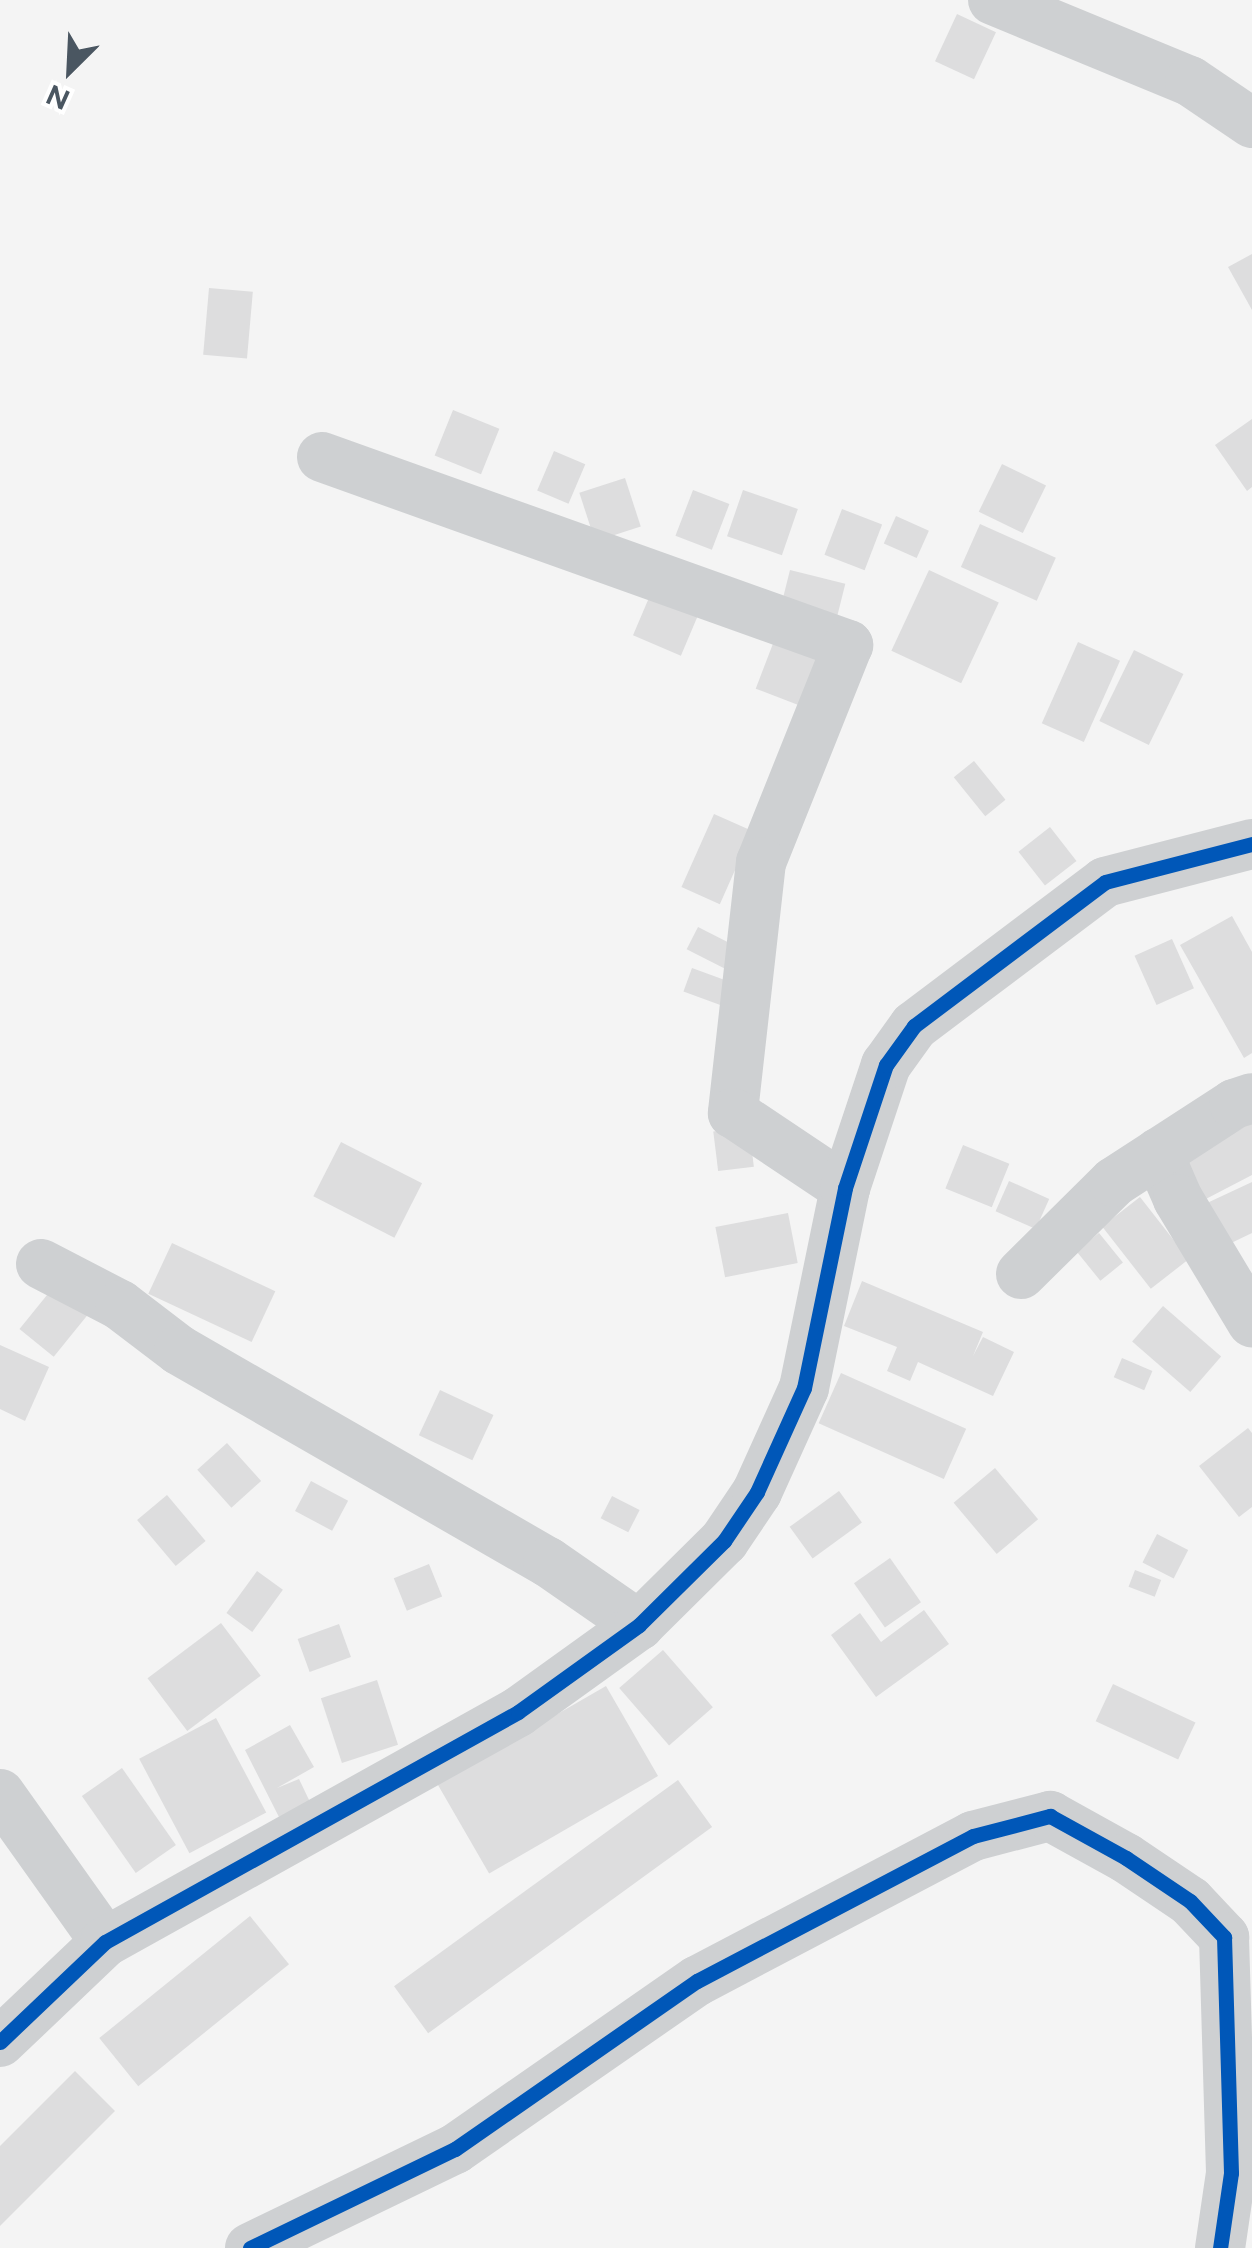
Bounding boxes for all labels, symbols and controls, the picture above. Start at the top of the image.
north arrow [20,20,120,120]
text: N [41,77,75,117]

